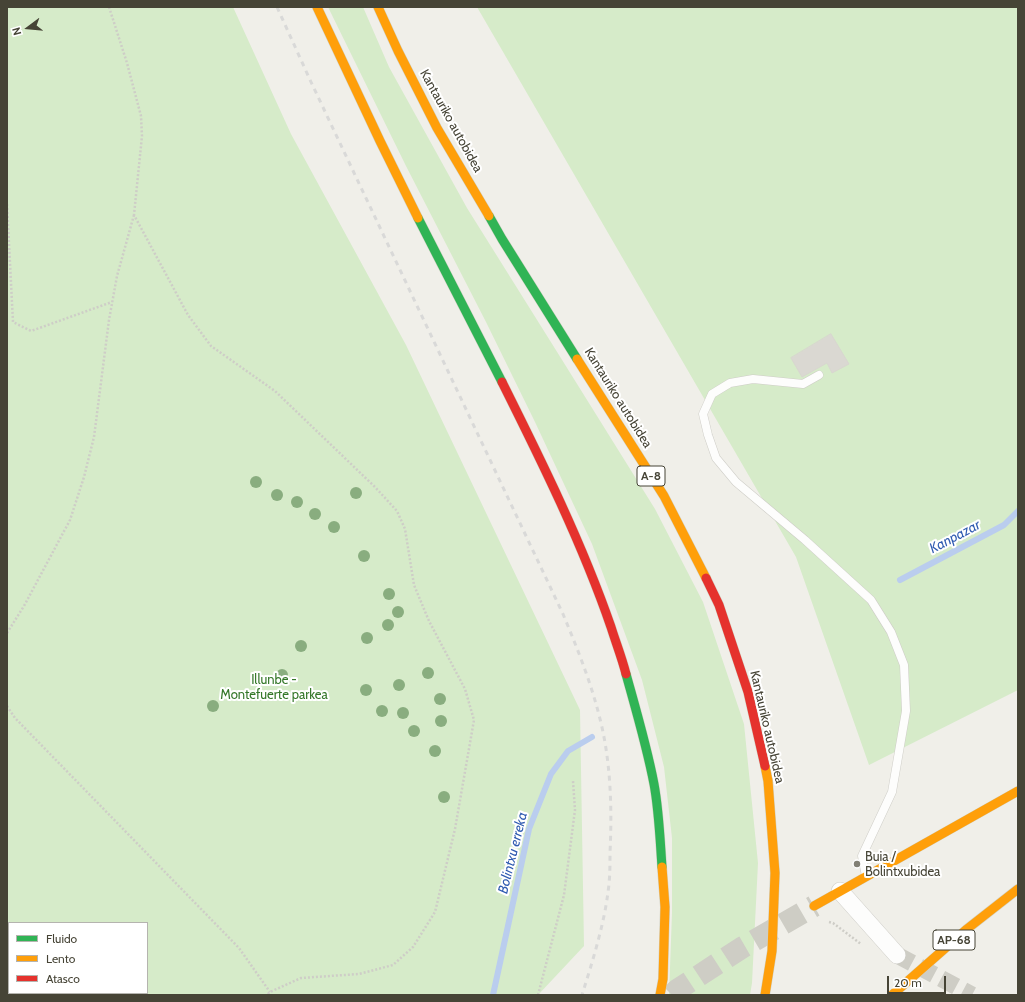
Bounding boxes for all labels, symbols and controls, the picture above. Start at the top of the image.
north arrow [8,8,48,48]
text: N [9,26,24,37]
street label: Kantauriko autobidea [416,67,486,175]
street label: Kantauriko autobidea [581,345,655,451]
road number: A-8 [637,466,665,486]
water label: Kanpazar [927,517,983,557]
street label: Kantauriko autobidea [746,669,788,785]
park label: Illunbe - Montefuerte parkea [220,672,328,703]
water label: Bolintxu erreka [495,810,531,896]
place label: Buia / Bolintxubidea [865,849,940,880]
marker: Buia / Bolintxubidea [852,859,862,869]
legend [8,922,148,994]
road number: AP-68 [933,930,975,950]
text: Fluido [46,931,77,946]
text: Lento [46,951,75,966]
scale bar [889,968,948,994]
text: Atasco [46,971,80,986]
text: 20 m [894,975,922,990]

